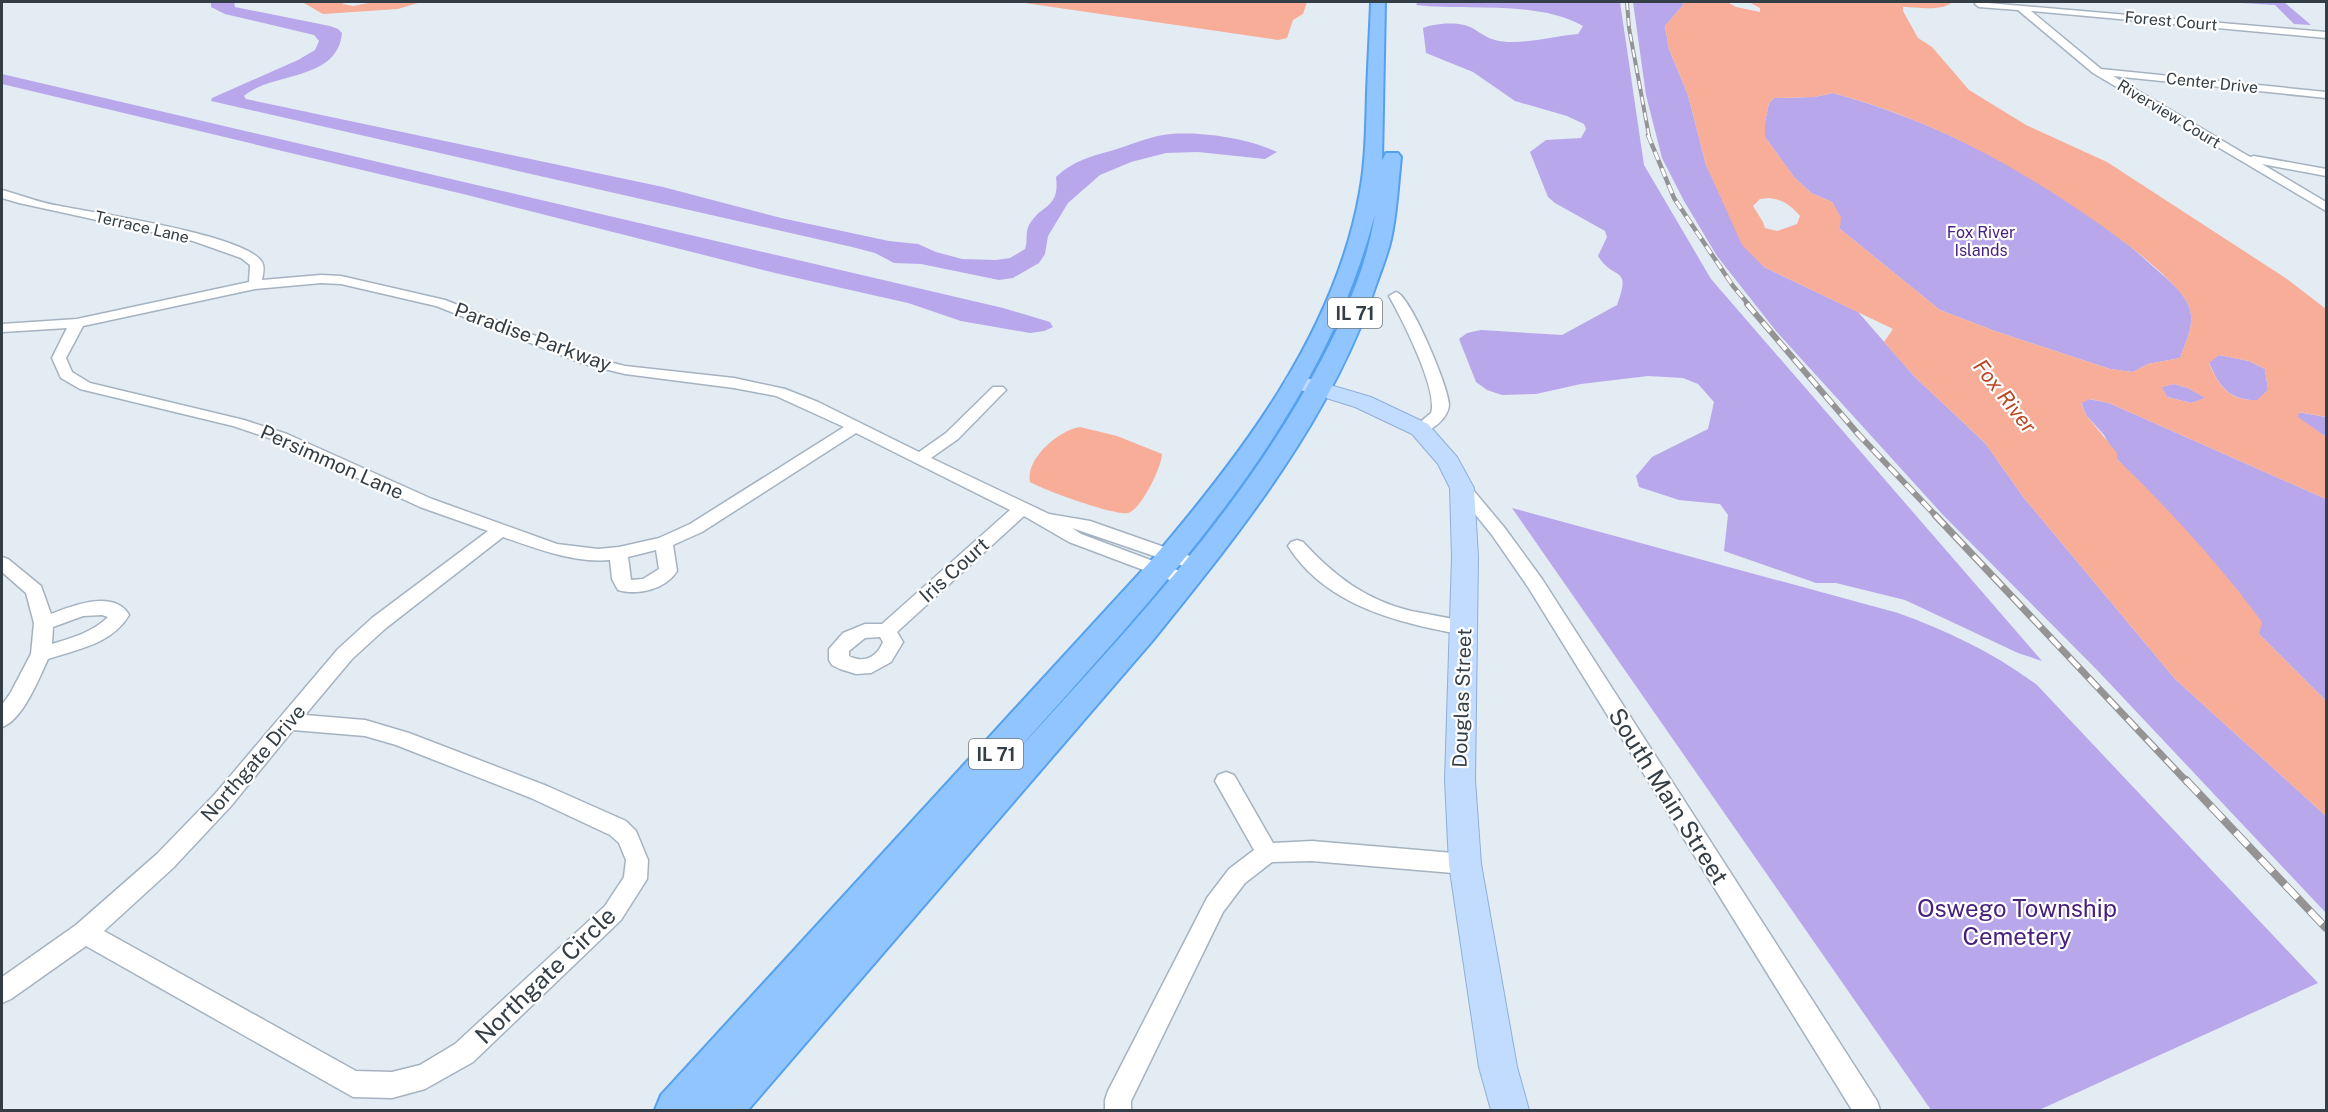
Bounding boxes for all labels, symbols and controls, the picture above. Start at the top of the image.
street label: Forest Court [2124,7,2218,35]
street label: Center Drive [2165,69,2259,97]
street label: Riverview Court [2114,76,2224,152]
street label: Terrace Lane [93,207,191,247]
park label: Fox River Islands [1947,223,2015,260]
street label: Paradise Parkway [451,298,615,377]
road number: IL 71 [1328,298,1382,328]
water label: Fox River [1968,354,2042,439]
street label: Persimmon Lane [257,420,407,504]
street label: Iris Court [914,533,994,607]
street label: Douglas Street [1448,628,1476,768]
street label: Northgate Drive [196,700,310,826]
street label: South Main Street [1603,703,1735,889]
road number: IL 71 [969,739,1023,769]
park label: Oswego Township Cemetery [1917,894,2117,950]
street label: Northgate Circle [469,901,621,1049]

